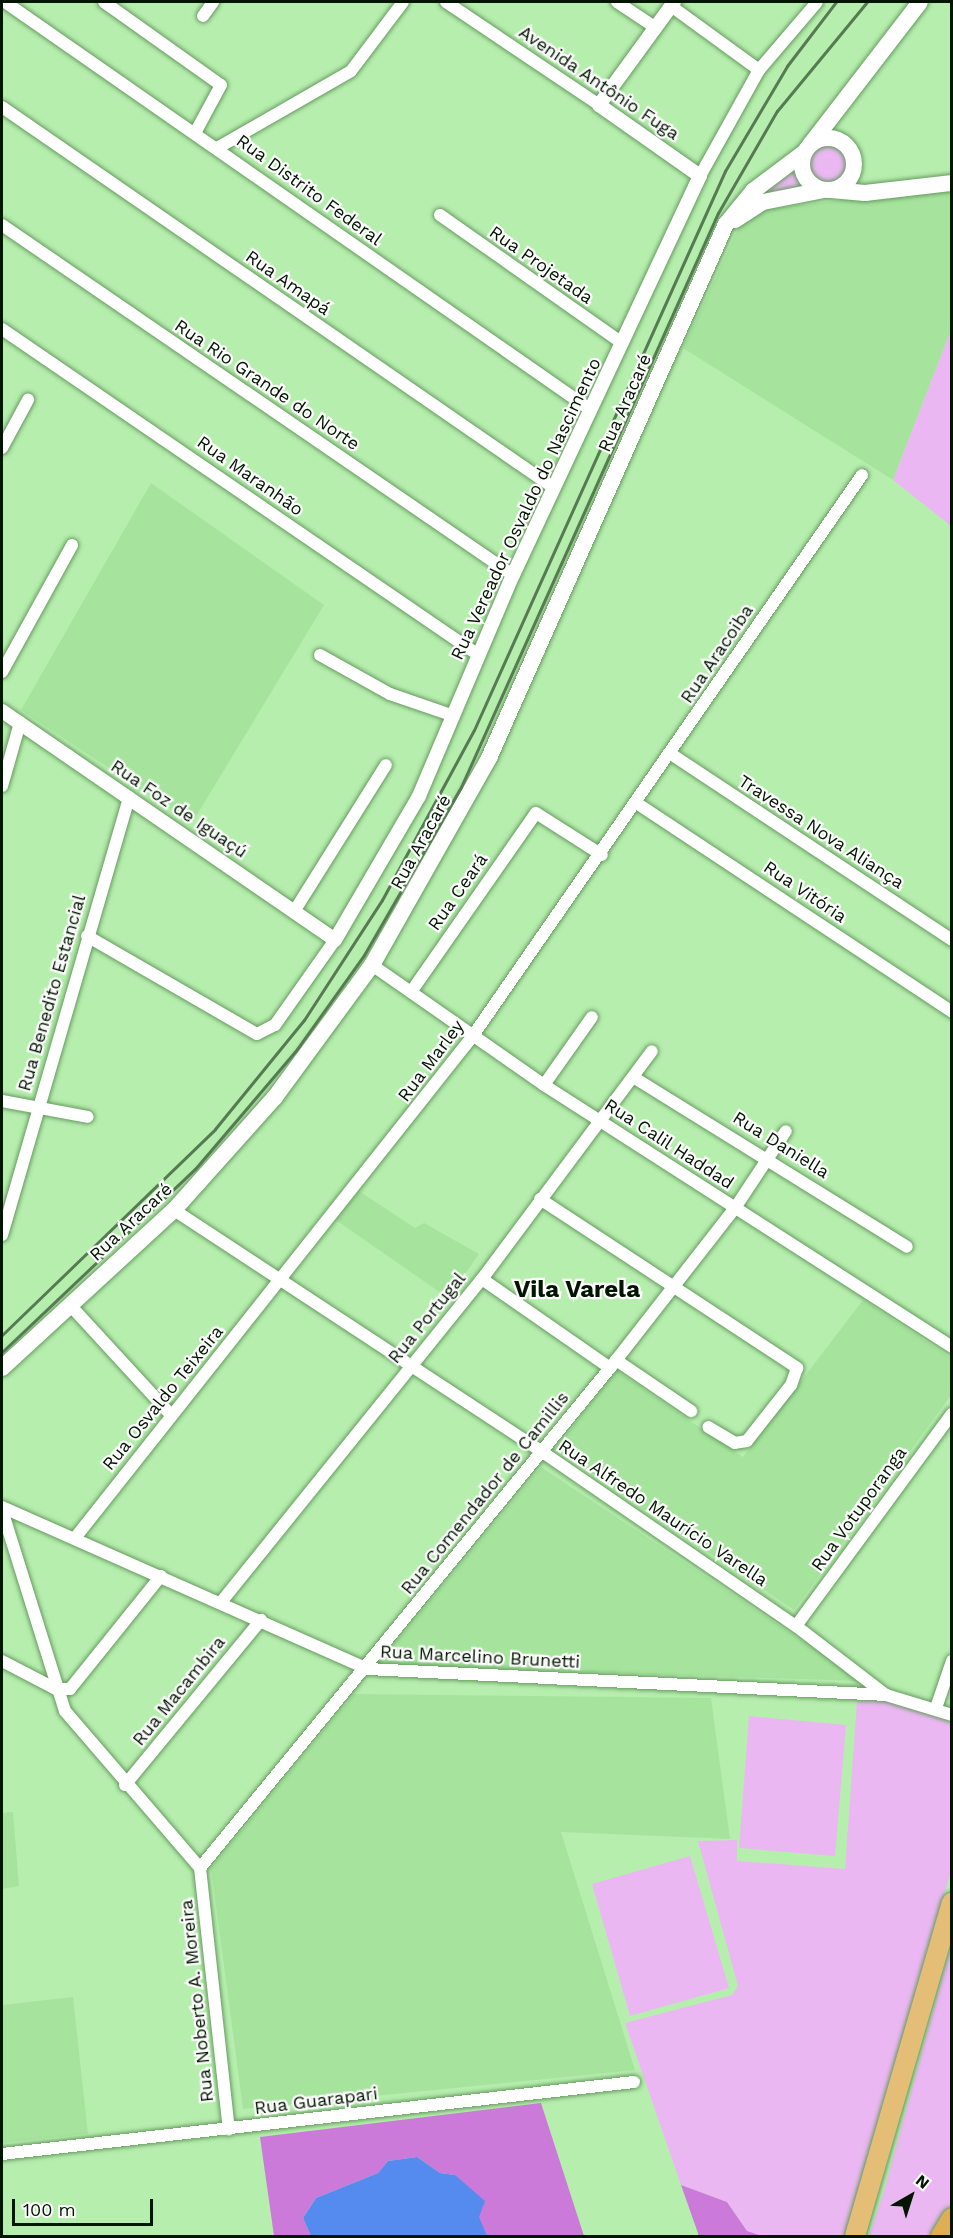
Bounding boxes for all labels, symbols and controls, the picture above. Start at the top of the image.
street label: Avenida Antônio Fuga [514,21,684,145]
street label: Rua Distrito Federal [232,130,386,250]
street label: Rua Projetada [485,221,597,309]
street label: Rua Amapá [241,246,335,320]
street label: Rua Rio Grande do Norte [170,315,364,455]
street label: Rua Aracaré [594,350,656,456]
street label: Rua Vereador Osvaldo do Nascimento [446,354,606,664]
street label: Rua Maranhão [193,431,307,521]
street label: Rua Aracoiba [676,600,758,708]
street label: Rua Foz de Iguaçú [106,755,252,863]
street label: Travessa Nova Aliança [733,770,909,894]
street label: Rua Aracaré [386,790,456,894]
street label: Rua Ceará [424,849,492,935]
street label: Rua Vitória [759,856,851,928]
street label: Rua Benedito Estancial [14,892,90,1094]
street label: Rua Marley [393,1016,469,1106]
street label: Rua Calil Haddad [600,1094,738,1194]
street label: Rua Daniella [729,1107,833,1183]
street label: Rua Aracaré [85,1178,177,1266]
street label: Rua Portugal [384,1268,470,1368]
district label: Vila Varela [513,1276,641,1304]
street label: Rua Osvaldo Teixeira [98,1321,228,1475]
street label: Rua Comendador de Camillis [396,1387,574,1599]
street label: Rua Alfredo Maurício Varella [554,1434,772,1592]
street label: Rua Votuporanga [806,1442,912,1576]
street label: Rua Macambira [128,1632,230,1750]
street label: Rua Marcelino Brunetti [379,1641,581,1673]
street label: Rua Noberto A. Moreira [176,1898,218,2104]
street label: Rua Guarapari [253,2083,379,2119]
north arrow [881,2166,941,2226]
text: N [912,2171,933,2193]
scale bar [15,2187,156,2225]
text: 100 m [23,2199,76,2220]

